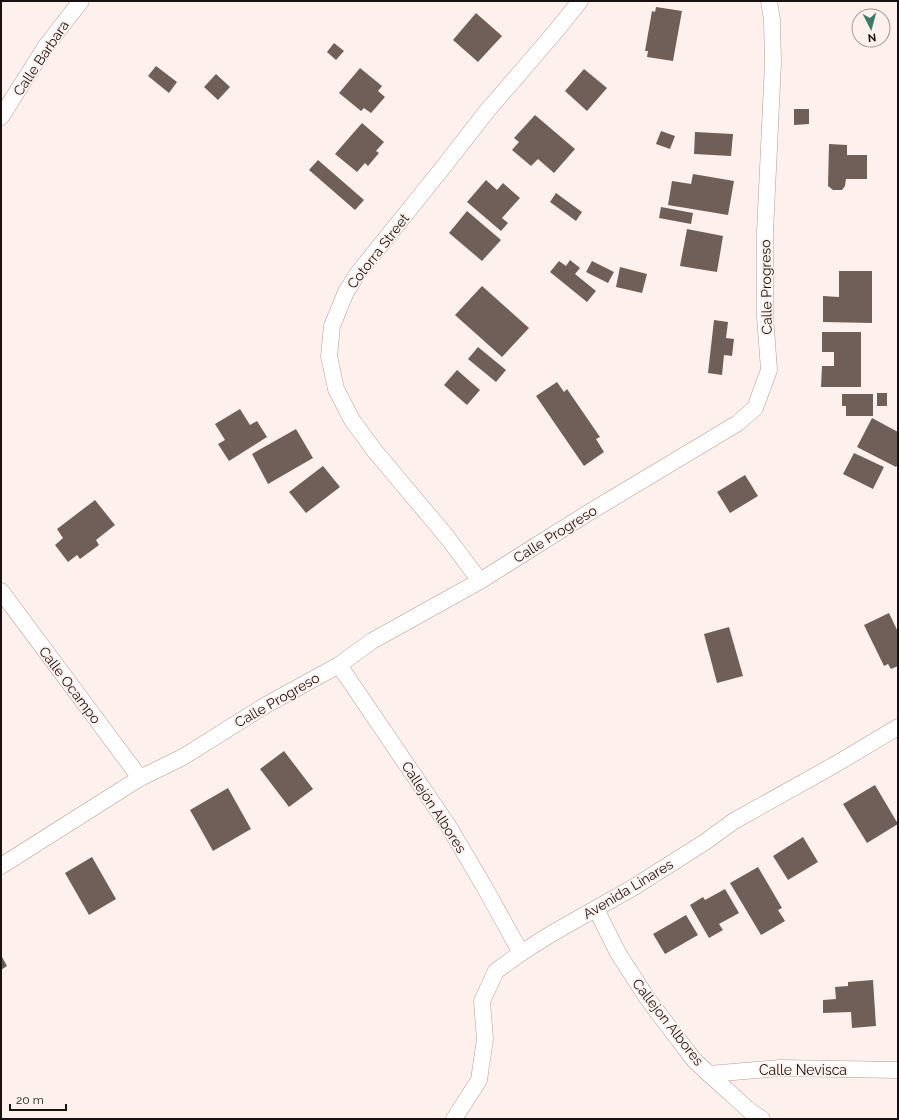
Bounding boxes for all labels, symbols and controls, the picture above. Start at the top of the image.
north arrow [851,8,891,48]
street label: Calle Barbara [10,17,72,99]
text: N [867,31,877,44]
street label: Cotorra Street [344,210,412,292]
street label: Calle Progreso [757,239,775,335]
street label: Calle Progreso [510,502,600,566]
street label: Calle Ocampo [36,643,104,727]
street label: Calle Progreso [232,669,322,731]
street label: Callejón Albores [398,758,470,856]
street label: Avenida Linares [580,856,676,922]
street label: Callejon Albores [629,975,707,1069]
street label: Calle Nevisca [759,1062,847,1078]
scale bar [10,1086,66,1112]
text: 20 m [16,1093,44,1107]

